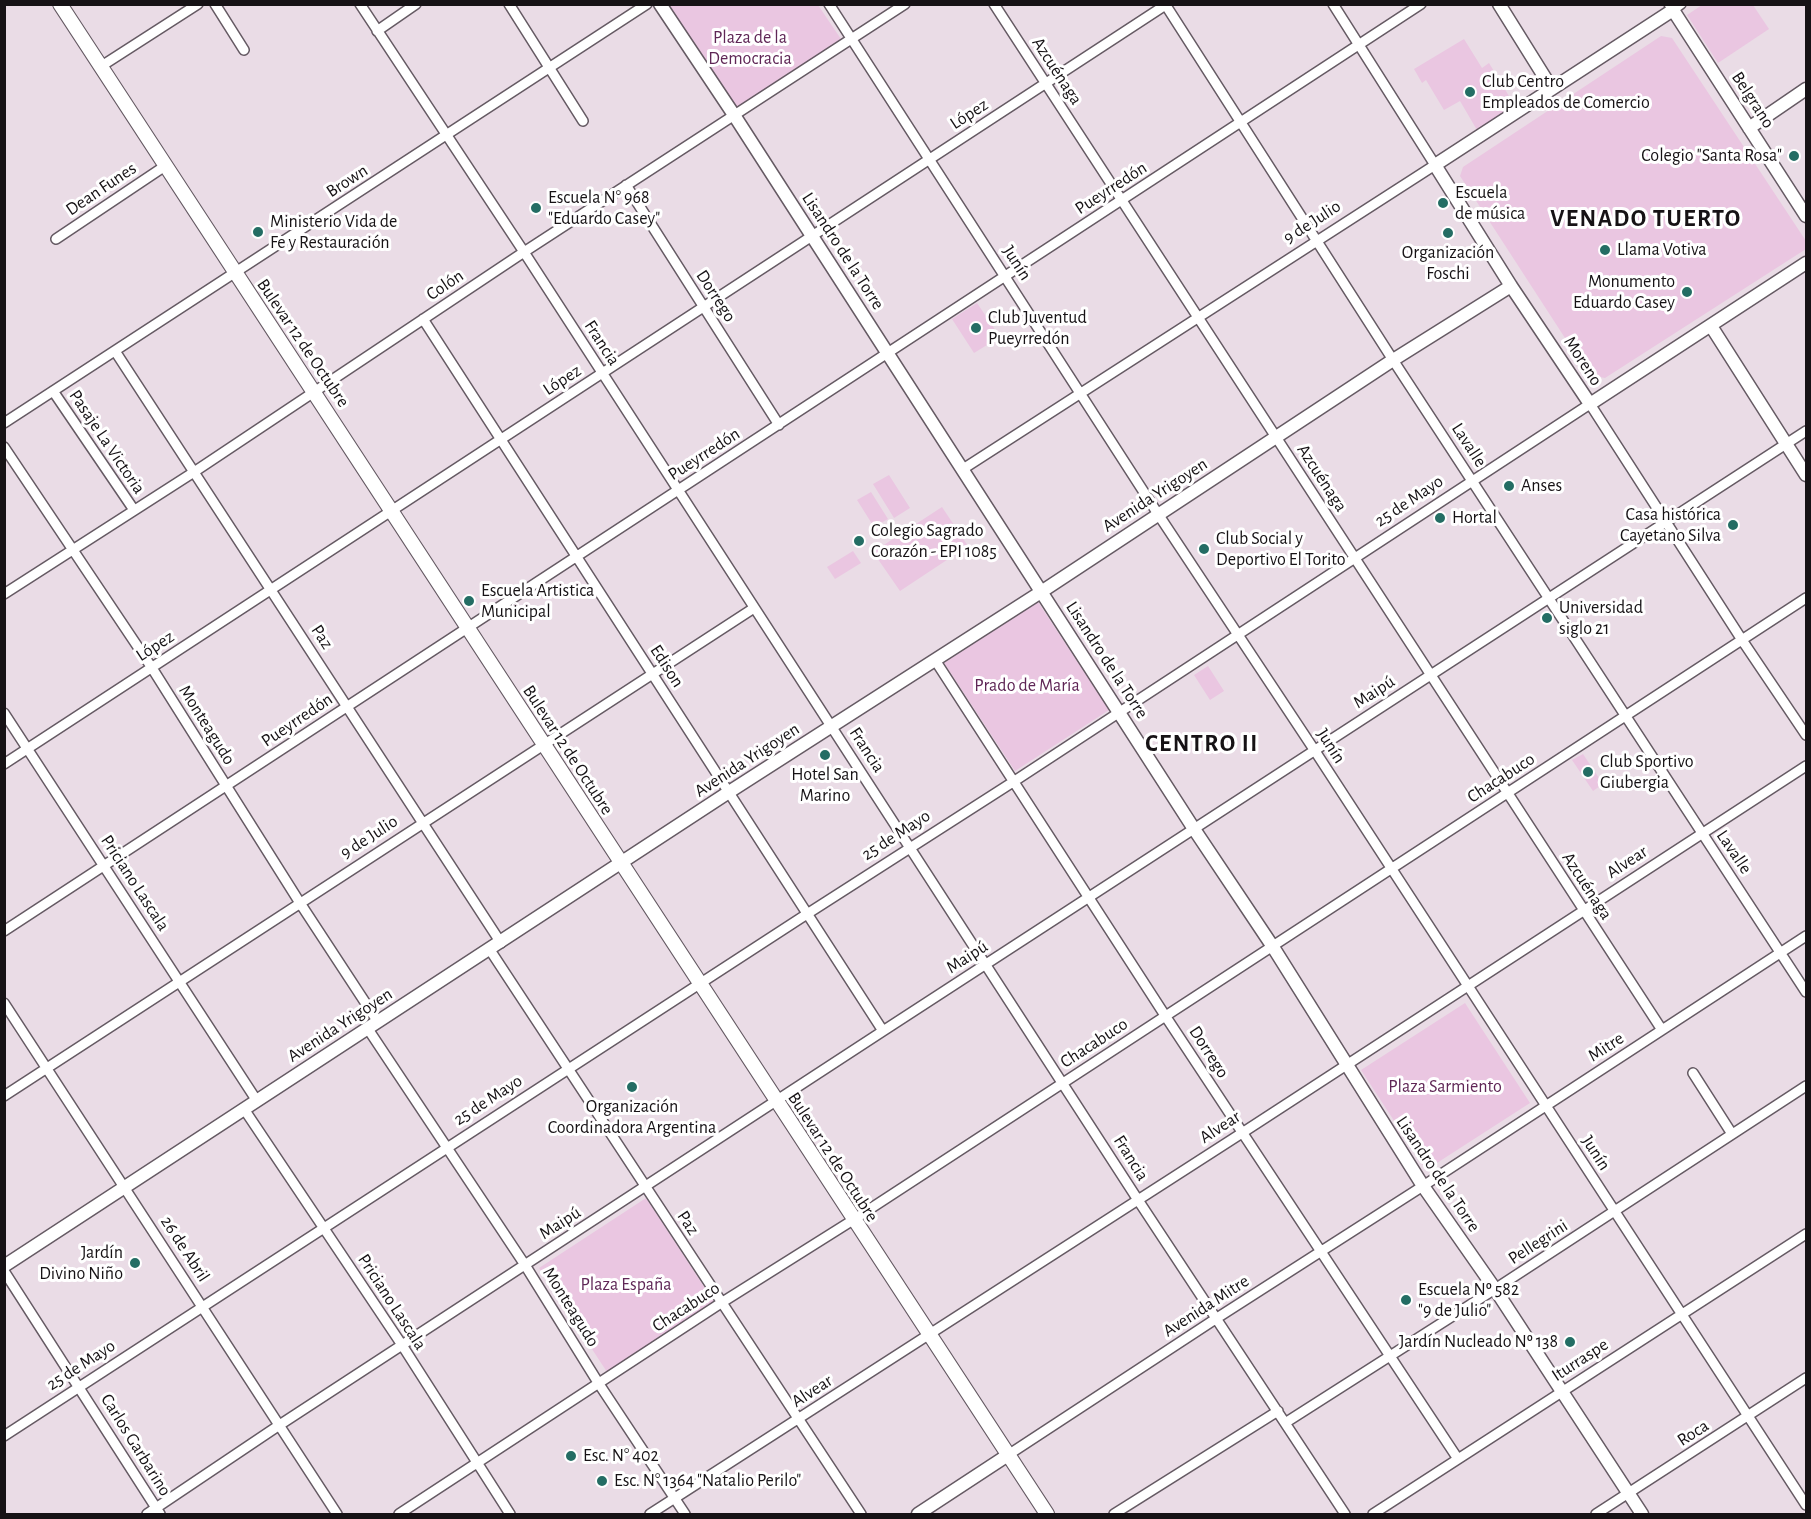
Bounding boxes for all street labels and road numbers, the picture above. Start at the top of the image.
street label: Azcuénaga [1027,33,1087,109]
street label: Belgrano [1727,68,1779,132]
street label: López [946,94,992,134]
street label: Pueyrredón [1071,157,1151,219]
street label: Dean Funes [62,158,140,220]
street label: Brown [322,160,372,202]
street label: Lisandro de la Torre [797,188,889,314]
street label: 9 de Julio [1279,195,1345,249]
street label: Junín [998,241,1036,285]
street label: Colón [422,265,468,305]
street label: Dorrego [691,266,741,326]
street label: Bulevar 12 de Octubre [252,275,354,411]
street label: Francia [579,316,625,370]
street label: Moreno [1559,332,1607,390]
street label: López [539,360,585,400]
street label: Pasaje La Victoria [64,386,150,498]
street label: Lavalle [1447,419,1491,471]
street label: Pueyrredón [664,423,744,485]
street label: Azcuénaga [1292,440,1352,516]
street label: Avenida Yrigoyen [1098,453,1212,537]
street label: 25 de Mayo [1371,470,1447,532]
street label: Lisandro de la Torre [1061,597,1153,723]
street label: Paz [306,621,338,653]
street label: López [132,626,178,666]
street label: Edison [645,641,689,691]
street label: Maipú [1349,671,1399,713]
street label: Monteagudo [174,681,240,769]
street label: Bulevar 12 de Octubre [518,681,618,819]
street label: Pueyrredón [257,688,337,752]
street label: Avenida Yrigoyen [690,718,804,802]
street label: Francia [844,723,890,777]
street label: Junín [1312,724,1350,768]
street label: Chacabuco [1463,748,1539,808]
street label: 25 de Mayo [858,805,934,865]
street label: 9 de Julio [336,810,402,864]
street label: Lavalle [1712,826,1756,878]
street label: Priciano Lascala [96,831,174,935]
street label: Alvear [1602,841,1652,883]
street label: Azcuénaga [1557,848,1617,924]
street label: Maipú [942,936,992,978]
street label: Avenida Yrigoyen [283,983,397,1067]
street label: Chacabuco [1056,1013,1132,1073]
street label: Dorrego [1184,1022,1234,1082]
street label: Mitre [1584,1027,1628,1067]
street label: 25 de Mayo [450,1070,526,1130]
street label: Bulevar 12 de Octubre [783,1088,883,1226]
street label: Alvear [1195,1106,1245,1148]
street label: Lisandro de la Torre [1391,1112,1485,1236]
street label: Francia [1109,1131,1153,1185]
street label: Junín [1577,1131,1615,1175]
street label: Maipú [535,1202,585,1244]
street label: Paz [672,1207,704,1239]
street label: 26 de Abril [156,1212,214,1286]
street label: Pellegrini [1504,1215,1572,1269]
street label: Priciano Lascala [353,1250,431,1354]
street label: Monteagudo [538,1263,604,1351]
street label: Avenida Mitre [1159,1270,1253,1342]
street label: Chacabuco [648,1277,724,1337]
street label: Iturraspe [1548,1334,1612,1386]
street label: 25 de Mayo [43,1335,119,1395]
street label: Alvear [787,1370,837,1412]
street label: Carlos Garbarino [96,1390,176,1500]
street label: Roca [1673,1415,1713,1451]

